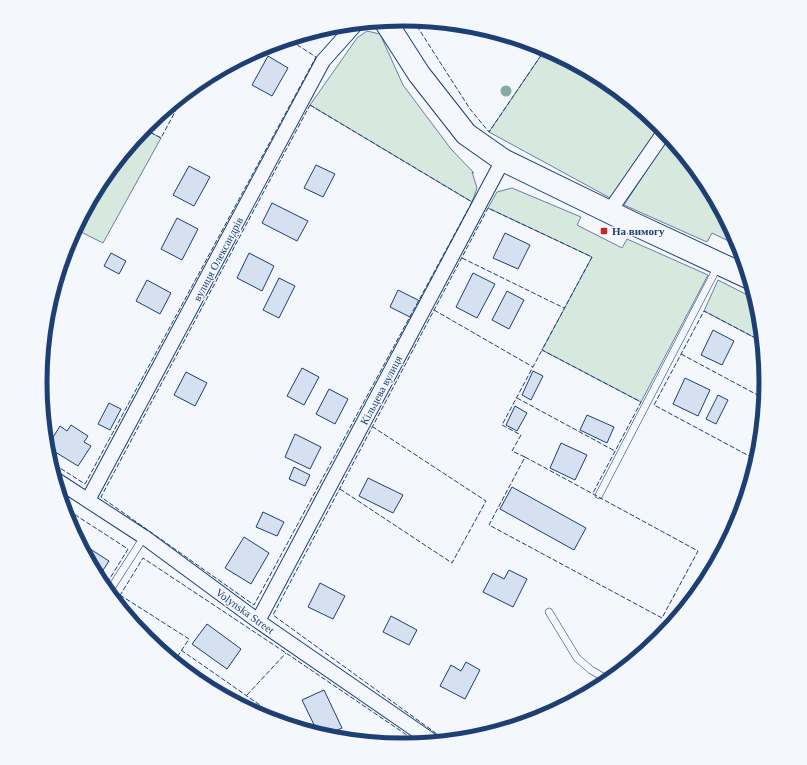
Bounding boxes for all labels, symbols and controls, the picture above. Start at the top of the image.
street label: вулиця Олександрів [191,215,245,303]
place label: На вимогу [612,225,665,237]
marker: На вимогу [599,226,609,236]
street label: Кільцева вулиця [358,353,404,427]
street label: Volynska Street [213,586,277,636]

